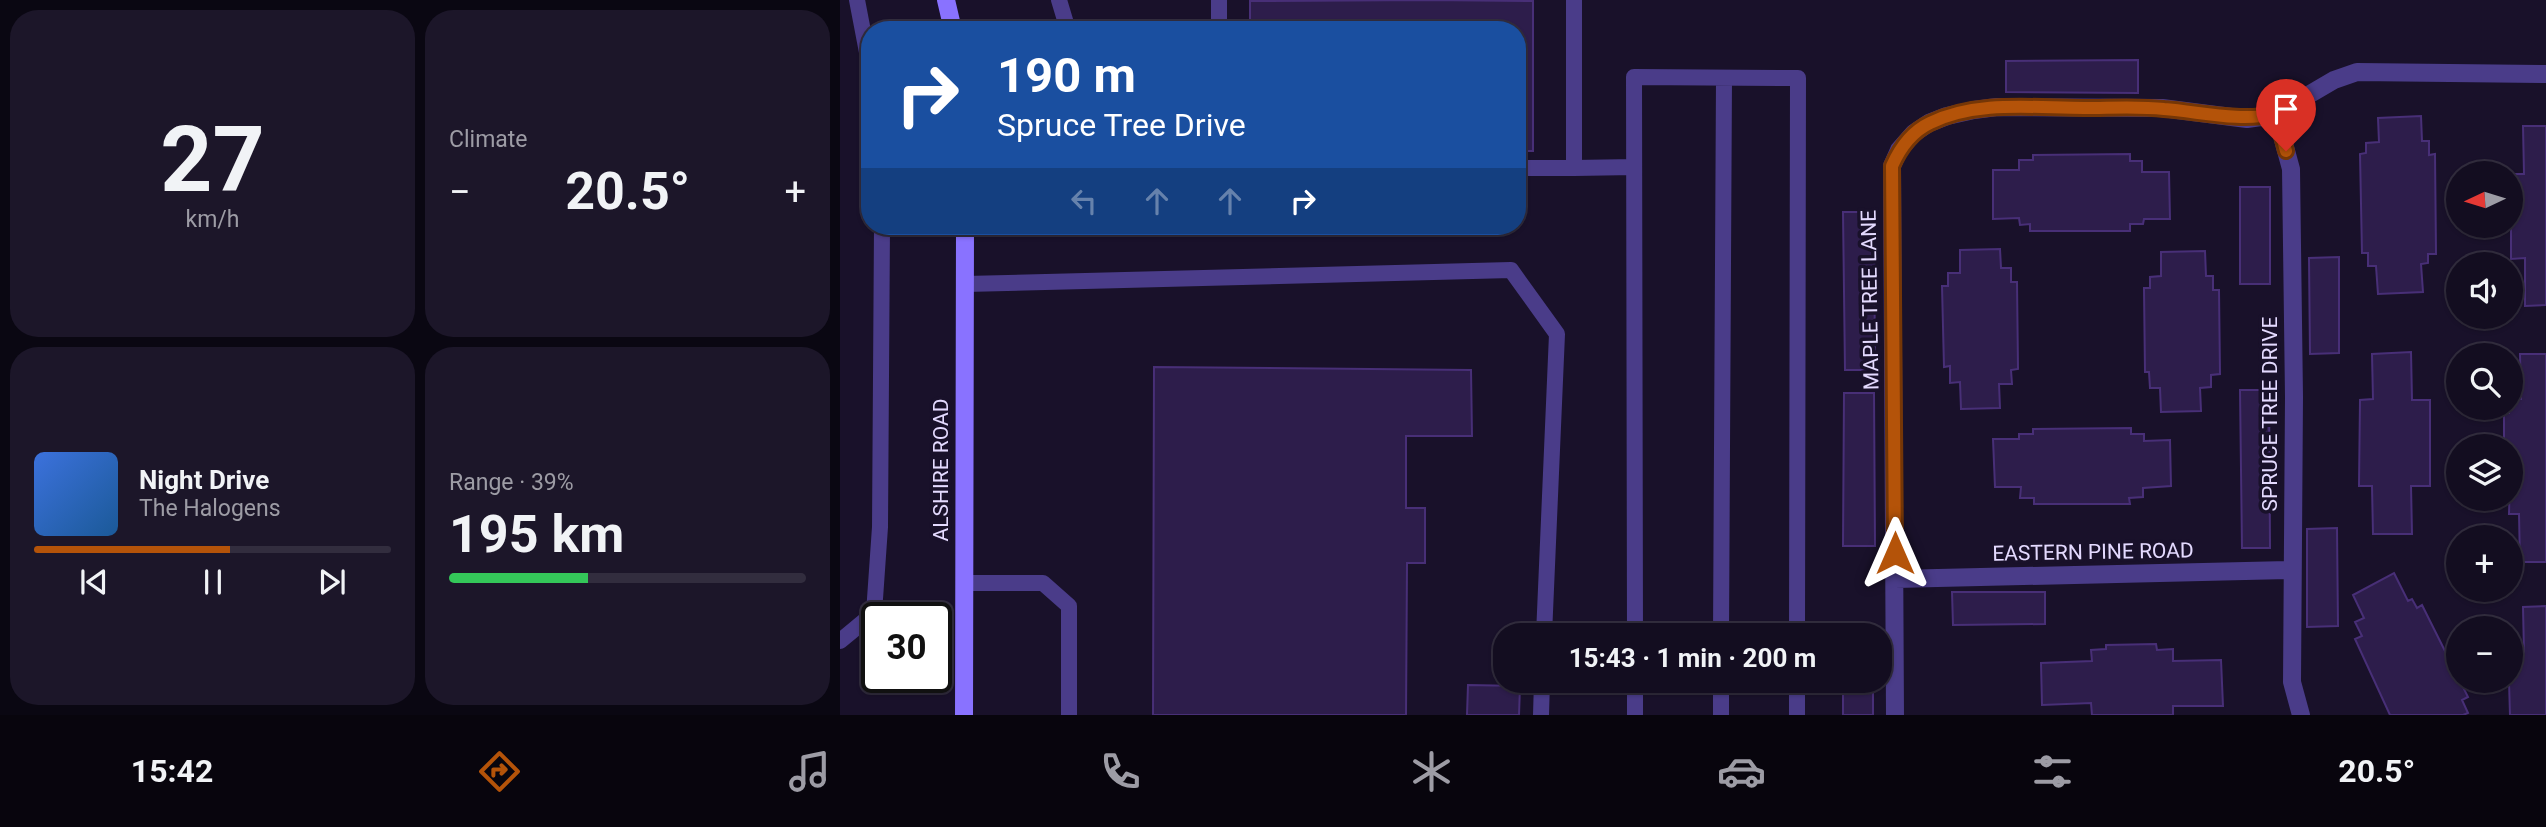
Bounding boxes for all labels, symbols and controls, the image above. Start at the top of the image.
text: 190 m [997,47,1136,104]
icon: right [882,49,973,140]
pin [2256,79,2316,151]
icon: arrive [2267,90,2305,128]
text: Spruce Tree Drive [997,106,1246,144]
text: 27 [160,107,265,213]
text: Climate [449,126,528,153]
text: 20.5° [565,161,690,222]
north arrow [2446,161,2524,238]
map controls [2446,161,2523,693]
text: − [449,170,471,214]
text: + [784,170,806,214]
icon: left [1065,182,1103,220]
icon: ahead [1138,182,1176,220]
icon: ahead [1211,182,1249,220]
icon: right [1284,182,1322,220]
text: km/h [186,206,240,233]
street label: MAPLE TREE LANE [1856,210,1884,390]
button: sound [2446,252,2523,329]
street label: SPRUCE TREE DRIVE [2258,316,2282,511]
button: search [2446,343,2523,420]
street label: ALSHIRE ROAD [929,399,953,541]
button: layers [2446,434,2523,511]
text: Night Drive [139,465,269,495]
text: Range · 39% [449,469,574,496]
text: The Halogens [139,495,281,522]
text: 195 km [449,504,624,565]
position arrow [1858,516,1932,590]
button: + [2446,525,2523,602]
street label: EASTERN PINE ROAD [1992,538,2194,566]
icon: previous [75,563,113,601]
icon: pause [194,563,232,601]
icon: next [313,563,351,601]
speed limit sign: 30 [861,602,952,693]
button: − [2446,616,2523,693]
text: 15:43 · 1 min · 200 m [1569,643,1816,673]
icon: directions [475,747,524,796]
icon: music [785,747,834,796]
icon: phone [1096,747,1145,796]
icon: climate [1407,747,1456,796]
icon: car [1717,747,1766,796]
icon: filters [2028,747,2077,796]
text: 15:42 [131,752,213,790]
text: 20.5° [2338,752,2415,790]

